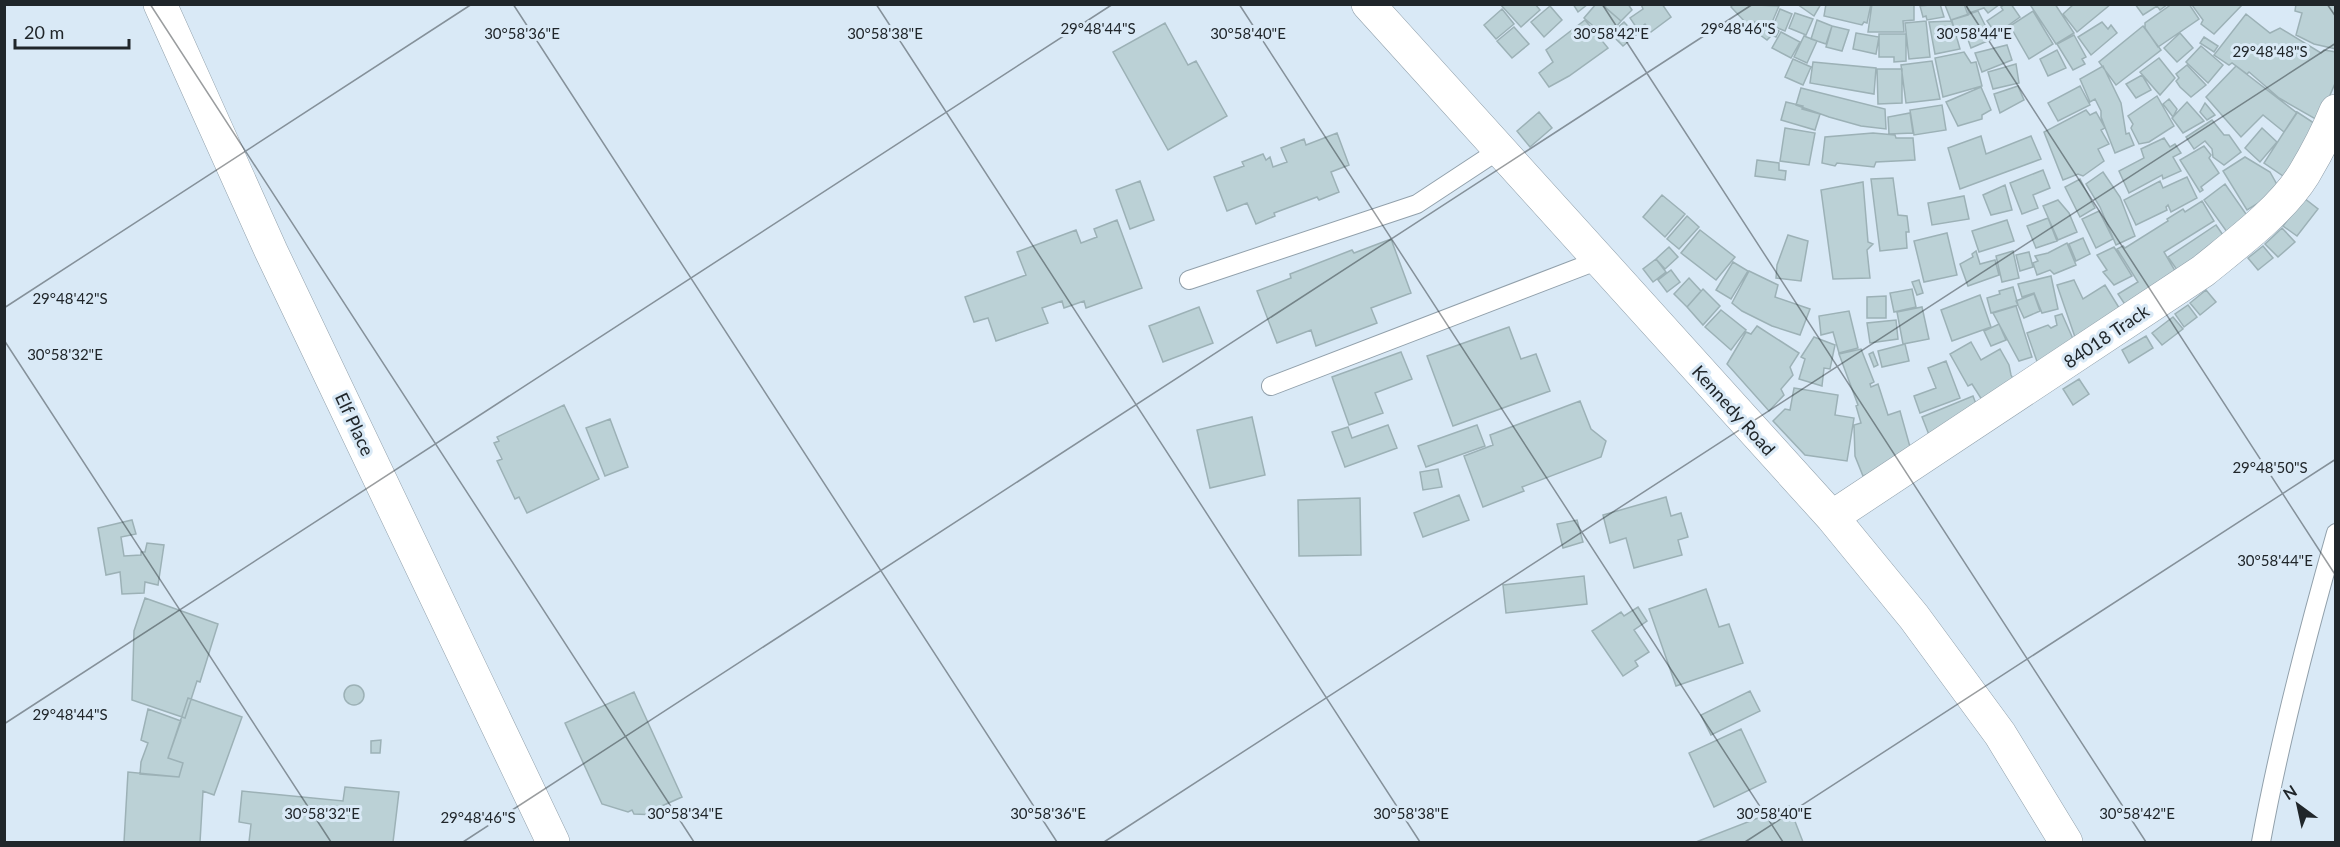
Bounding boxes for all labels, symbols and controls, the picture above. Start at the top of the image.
scale bar [15,12,129,50]
text: 29°48'44"S [1060,19,1136,37]
text: 29°48'46"S [1700,19,1776,37]
text: 20 m [24,21,64,43]
text: 30°58'36"E [484,24,560,42]
text: 30°58'38"E [847,24,923,42]
text: 30°58'40"E [1210,24,1286,42]
text: 30°58'42"E [1573,24,1649,42]
text: 30°58'44"E [1936,24,2012,42]
text: 29°48'48"S [2232,42,2308,60]
text: 29°48'42"S [32,289,108,307]
street label: 84018 Track [2059,299,2153,373]
text: 30°58'32"E [27,345,103,363]
street label: Kennedy Road [1688,360,1780,460]
street label: Elf Place [331,389,379,459]
text: 29°48'50"S [2232,458,2308,476]
text: 30°58'44"E [2237,551,2313,569]
text: 29°48'44"S [32,705,108,723]
north arrow [2268,775,2328,835]
text: N [2279,781,2300,803]
text: 30°58'32"E [284,804,360,822]
text: 30°58'34"E [647,804,723,822]
text: 30°58'36"E [1010,804,1086,822]
text: 30°58'38"E [1373,804,1449,822]
text: 30°58'40"E [1736,804,1812,822]
text: 30°58'42"E [2099,804,2175,822]
text: 29°48'46"S [440,808,516,826]

